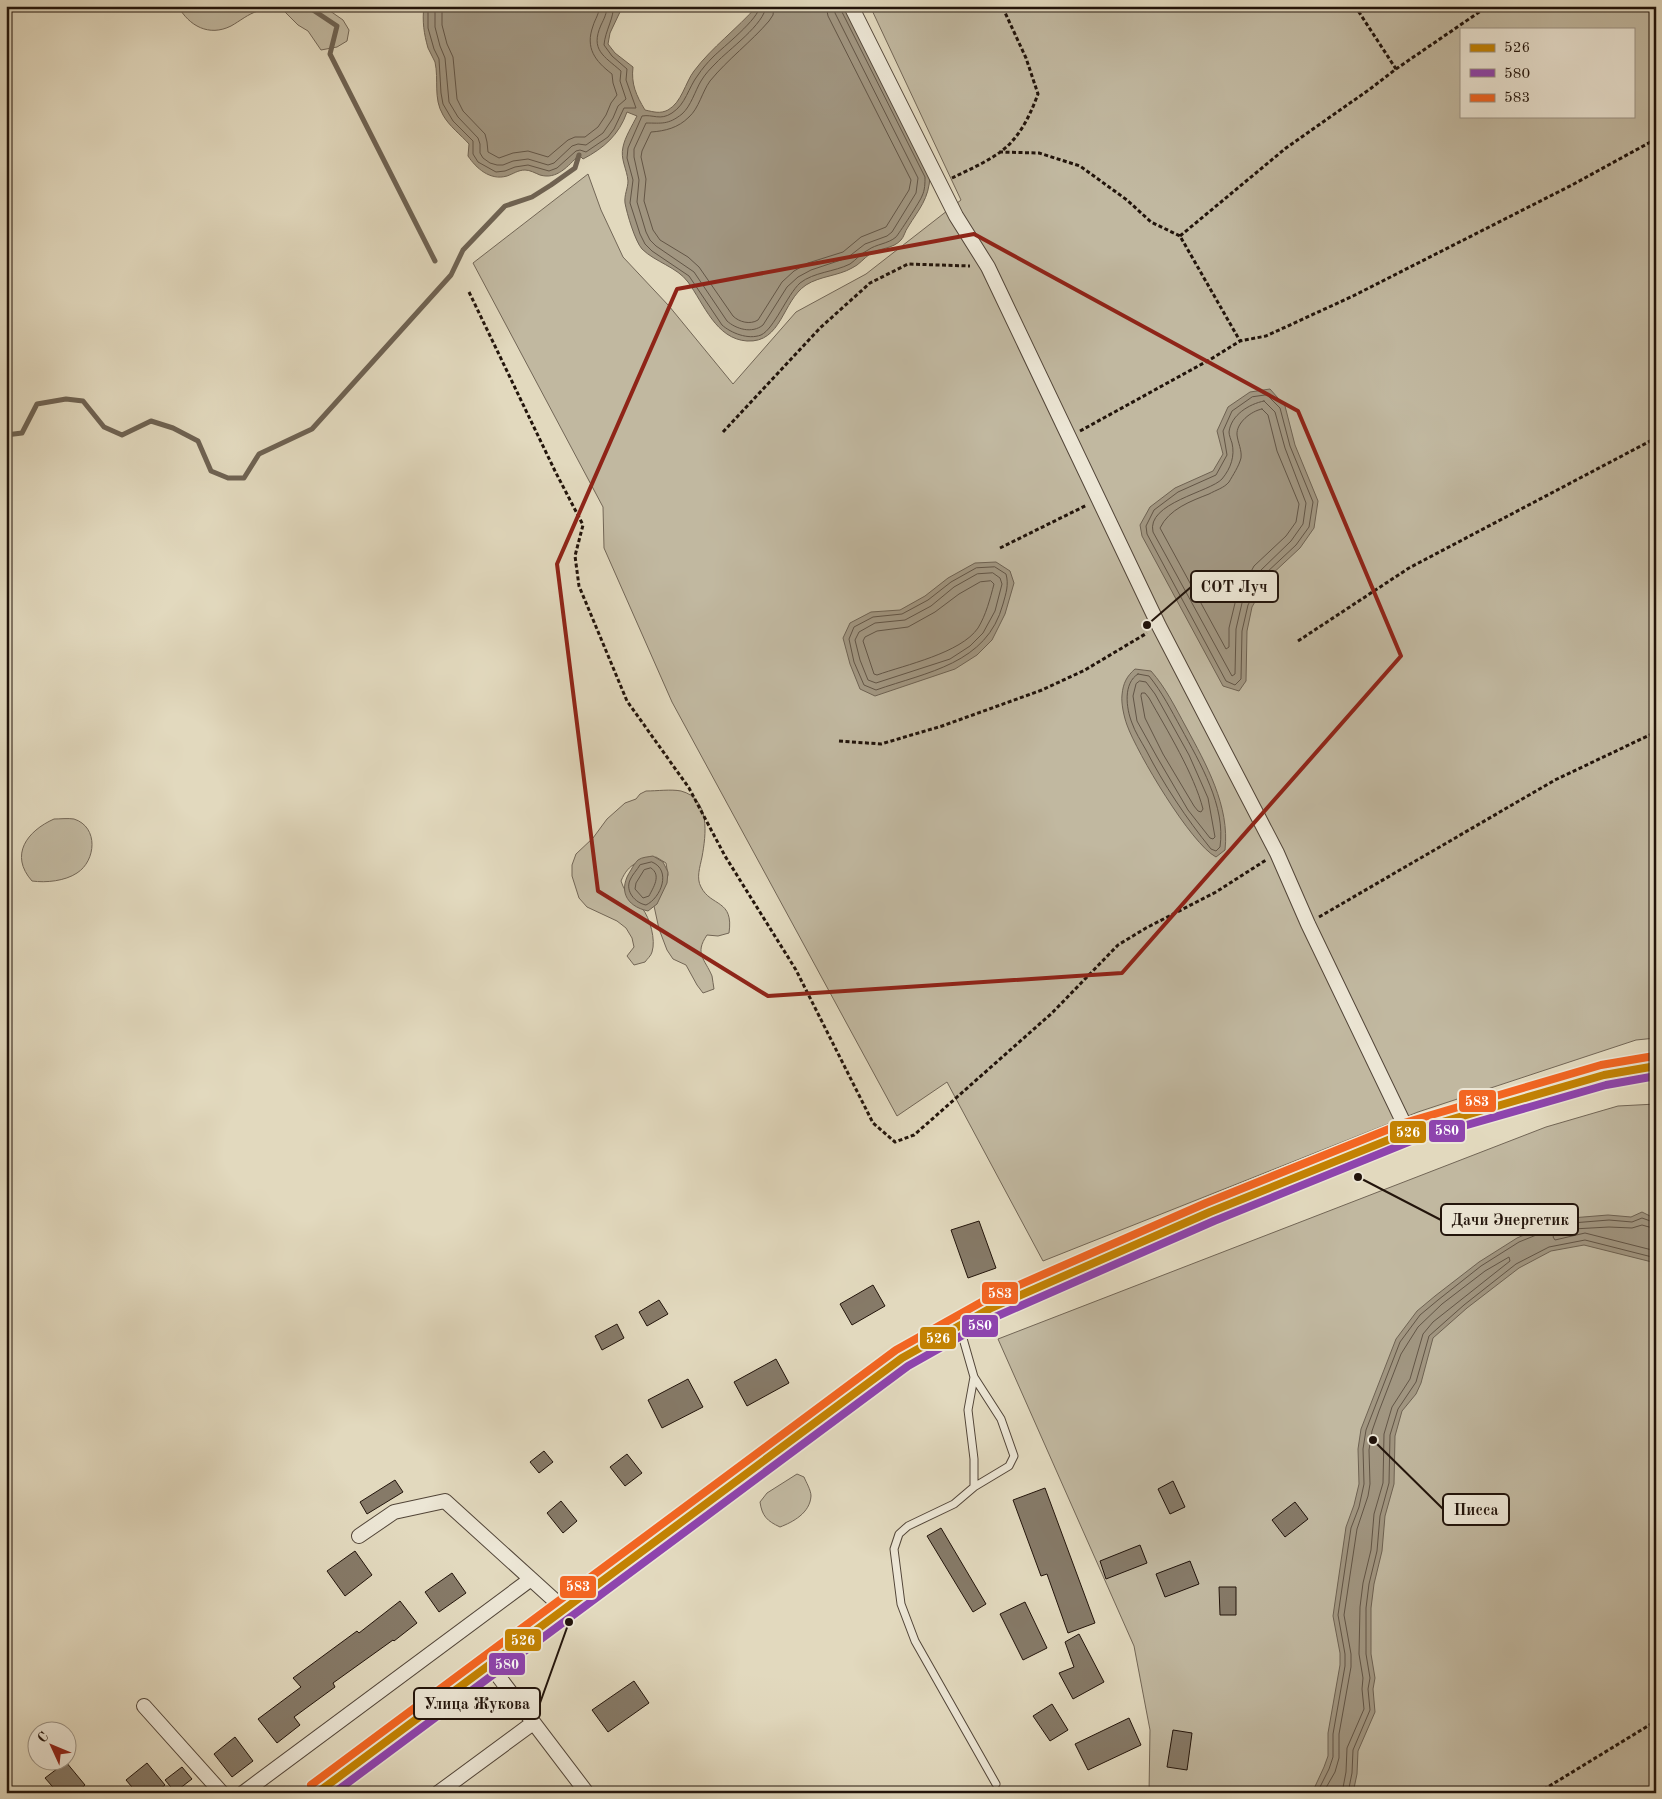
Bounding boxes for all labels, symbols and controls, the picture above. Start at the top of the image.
legend [1460,28,1634,118]
text: 526 [1504,41,1530,56]
text: 580 [1504,67,1530,82]
text: 583 [1504,91,1530,106]
callout: СОТ Луч [1191,571,1278,602]
text: СОТ Луч [1200,580,1268,596]
line badge: 583 [1458,1089,1497,1113]
text: 583 [1465,1095,1489,1109]
line badge: 580 [1428,1119,1466,1143]
line badge: 526 [1389,1120,1427,1144]
text: 580 [1435,1124,1459,1138]
text: 526 [1396,1126,1420,1140]
callout: Дачи Энергетик [1441,1204,1578,1235]
text: Дачи Энергетик [1451,1213,1569,1229]
line badge: 583 [981,1281,1019,1305]
text: 583 [988,1287,1012,1301]
line badge: 580 [961,1314,999,1338]
text: 580 [968,1319,992,1333]
line badge: 526 [919,1326,957,1350]
text: 526 [926,1332,950,1346]
callout: Писса [1443,1494,1509,1525]
text: Писса [1453,1503,1499,1519]
line badge: 583 [559,1575,597,1599]
text: 583 [566,1580,590,1594]
line badge: 526 [504,1628,542,1652]
text: 526 [511,1634,535,1648]
line badge: 580 [488,1652,526,1676]
text: 580 [495,1658,519,1672]
callout: Улица Жукова [414,1688,540,1719]
text: Улица Жукова [424,1697,530,1713]
north arrow [28,1722,78,1772]
text: С [35,1729,52,1746]

